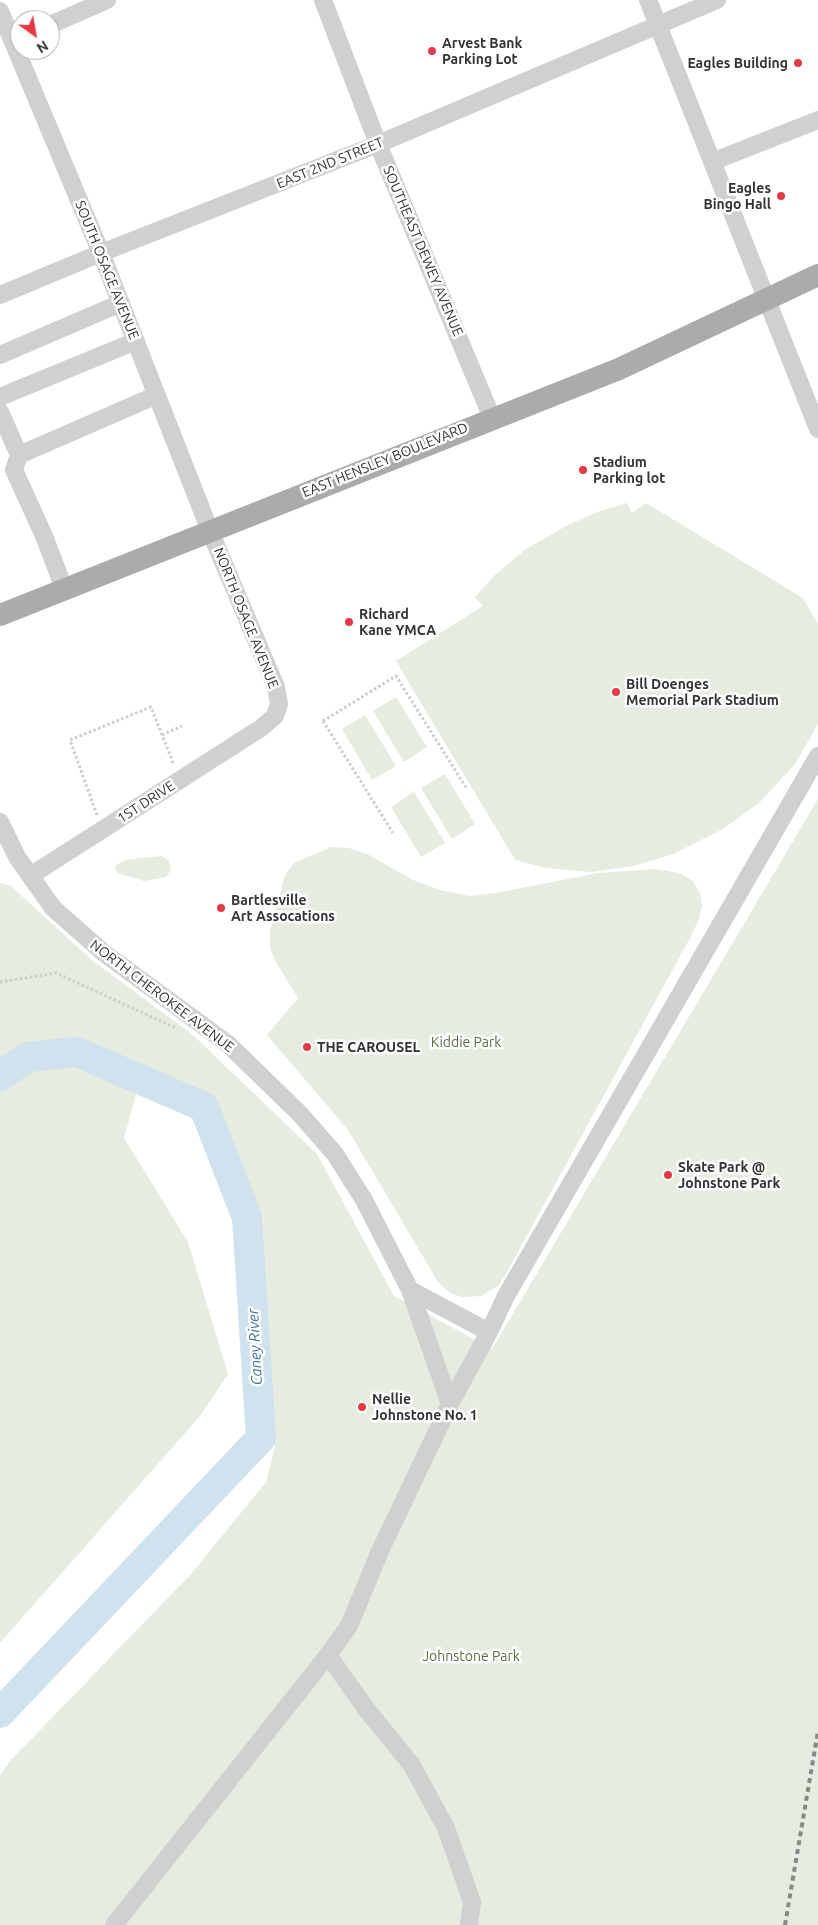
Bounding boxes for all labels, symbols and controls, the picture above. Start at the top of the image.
north arrow [10,10,60,60]
place label: Arvest Bank Parking Lot [442,35,522,68]
text: N [34,37,51,56]
marker: Arvest Bank Parking Lot [426,45,438,57]
place label: Eagles Building [687,55,788,71]
marker: Eagles Building [792,57,804,69]
street label: EAST 2ND STREET [274,134,386,192]
street label: SOUTHEAST DEWEY AVENUE [379,163,467,339]
place label: Eagles Bingo Hall [703,180,771,212]
marker: Eagles Bingo Hall [775,190,787,202]
street label: SOUTH OSAGE AVENUE [71,198,143,342]
street label: EAST HENSLEY BOULEVARD [300,419,470,501]
place label: Stadium Parking lot [593,454,665,487]
marker: Stadium Parking lot [577,464,589,476]
street label: NORTH OSAGE AVENUE [210,545,282,691]
place label: Richard Kane YMCA [359,606,436,638]
marker: Richard Kane YMCA [343,616,355,628]
place label: Bill Doenges Memorial Park Stadium [626,676,779,709]
marker: Bill Doenges Memorial Park Stadium [610,686,622,698]
street label: 1ST DRIVE [114,777,178,827]
place label: Bartlesville Art Assocations [231,892,335,924]
marker: Bartlesville Art Assocations [215,902,227,914]
street label: NORTH CHEROKEE AVENUE [87,936,237,1056]
park label: Kiddie Park [431,1034,501,1050]
place label: THE CAROUSEL [317,1039,420,1055]
marker: THE CAROUSEL [301,1041,313,1053]
place label: Skate Park @ Johnstone Park [678,1159,780,1192]
marker: Skate Park @ Johnstone Park [662,1169,674,1181]
water label: Caney River [244,1308,266,1386]
place label: Nellie Johnstone No. 1 [372,1391,478,1424]
marker: Nellie Johnstone No. 1 [356,1401,368,1413]
park label: Johnstone Park [422,1648,520,1664]

